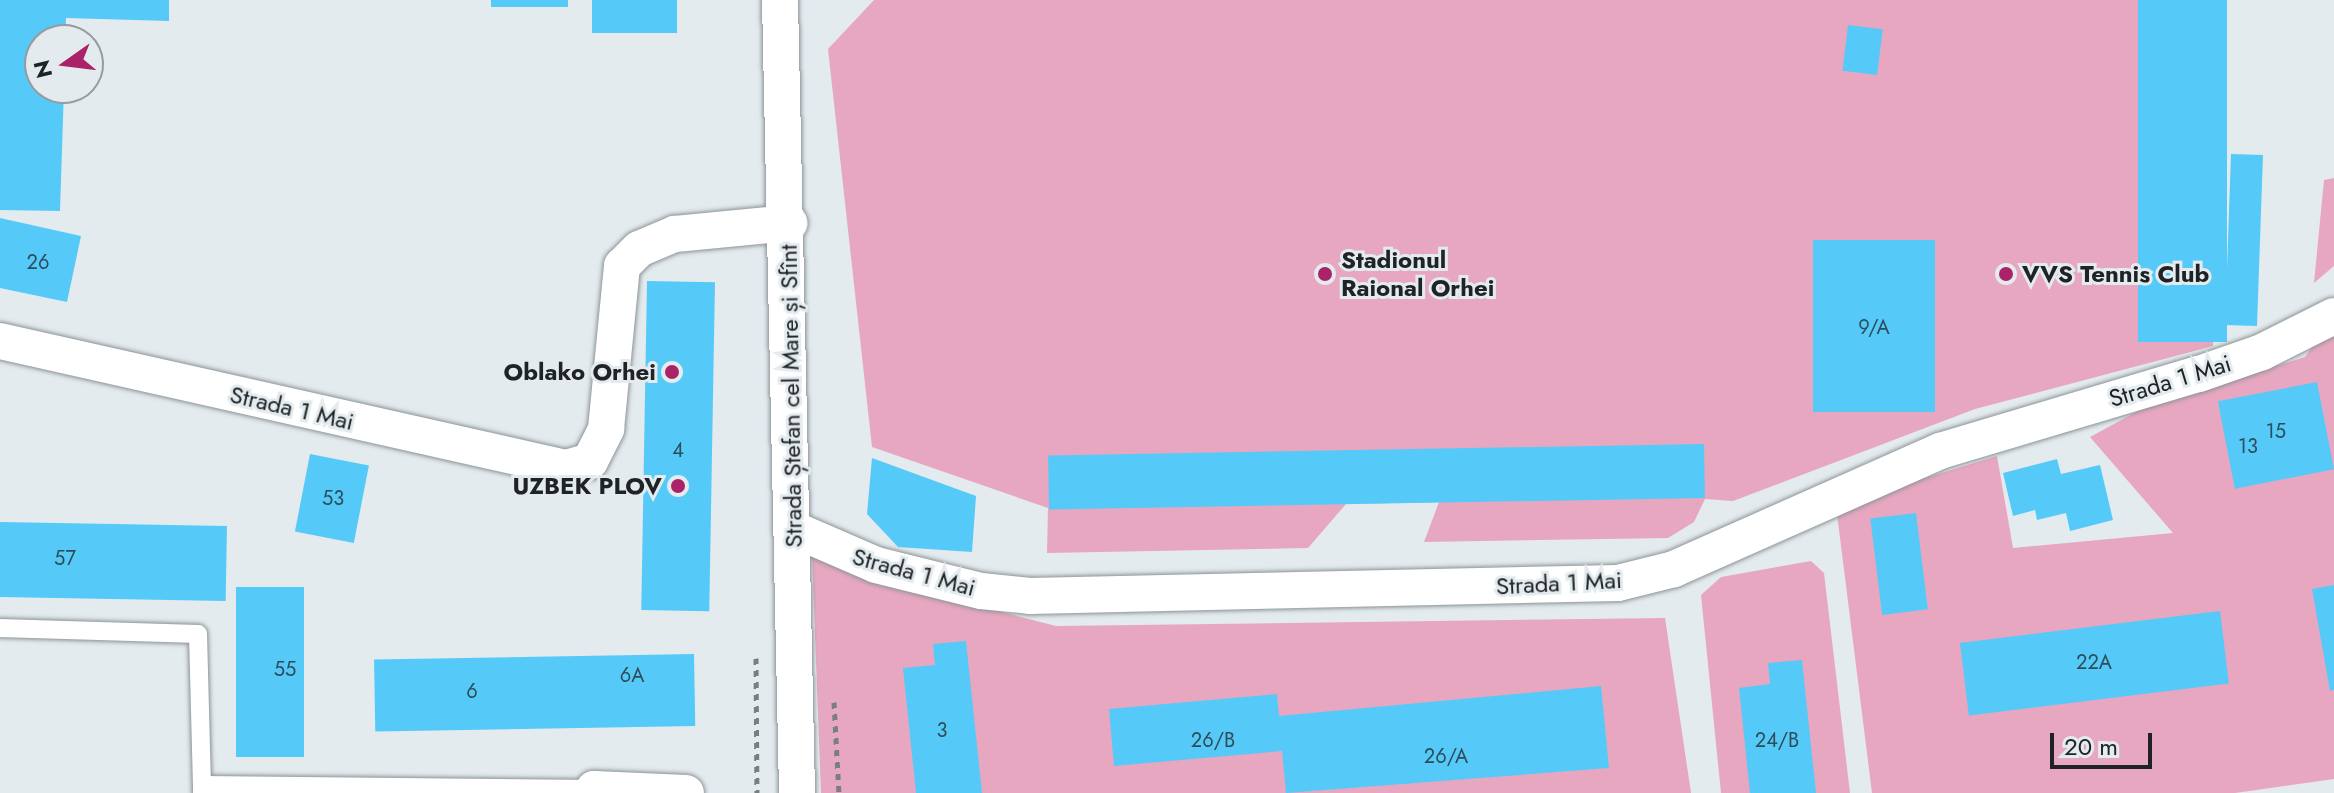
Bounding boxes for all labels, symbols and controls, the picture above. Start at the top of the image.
north arrow [24,24,104,104]
text: N [25,57,60,82]
street label: Strada Ștefan cel Mare și Sfînt [774,244,808,548]
place label: Stadionul Raional Orhei [1341,246,1494,302]
house number: 26 [27,250,49,274]
place label: VVS Tennis Club [2022,260,2209,288]
marker: Stadionul Raional Orhei [1316,265,1334,283]
marker: VVS Tennis Club [1997,265,2015,283]
house number: 9/A [1858,315,1890,339]
street label: Strada 1 Mai [2105,349,2235,413]
place label: Oblako Orhei [504,358,656,386]
marker: Oblako Orhei [663,363,681,381]
street label: Strada 1 Mai [227,380,357,436]
house number: 15 [2266,419,2286,443]
house number: 13 [2238,434,2258,458]
house number: 4 [672,438,684,462]
place label: UZBEK PLOV [512,472,662,500]
marker: UZBEK PLOV [669,477,687,495]
house number: 53 [322,486,344,510]
street label: Strada 1 Mai [849,542,979,602]
house number: 57 [54,546,76,570]
street label: Strada 1 Mai [1495,565,1623,601]
house number: 22A [2076,650,2112,674]
house number: 55 [274,657,296,681]
house number: 6A [620,663,644,687]
house number: 6 [466,679,478,703]
scale bar [2054,717,2156,767]
house number: 3 [937,718,947,742]
house number: 26/B [1191,728,1235,752]
house number: 24/B [1755,728,1799,752]
text: 20 m [2064,729,2118,764]
house number: 26/A [1424,744,1468,768]

